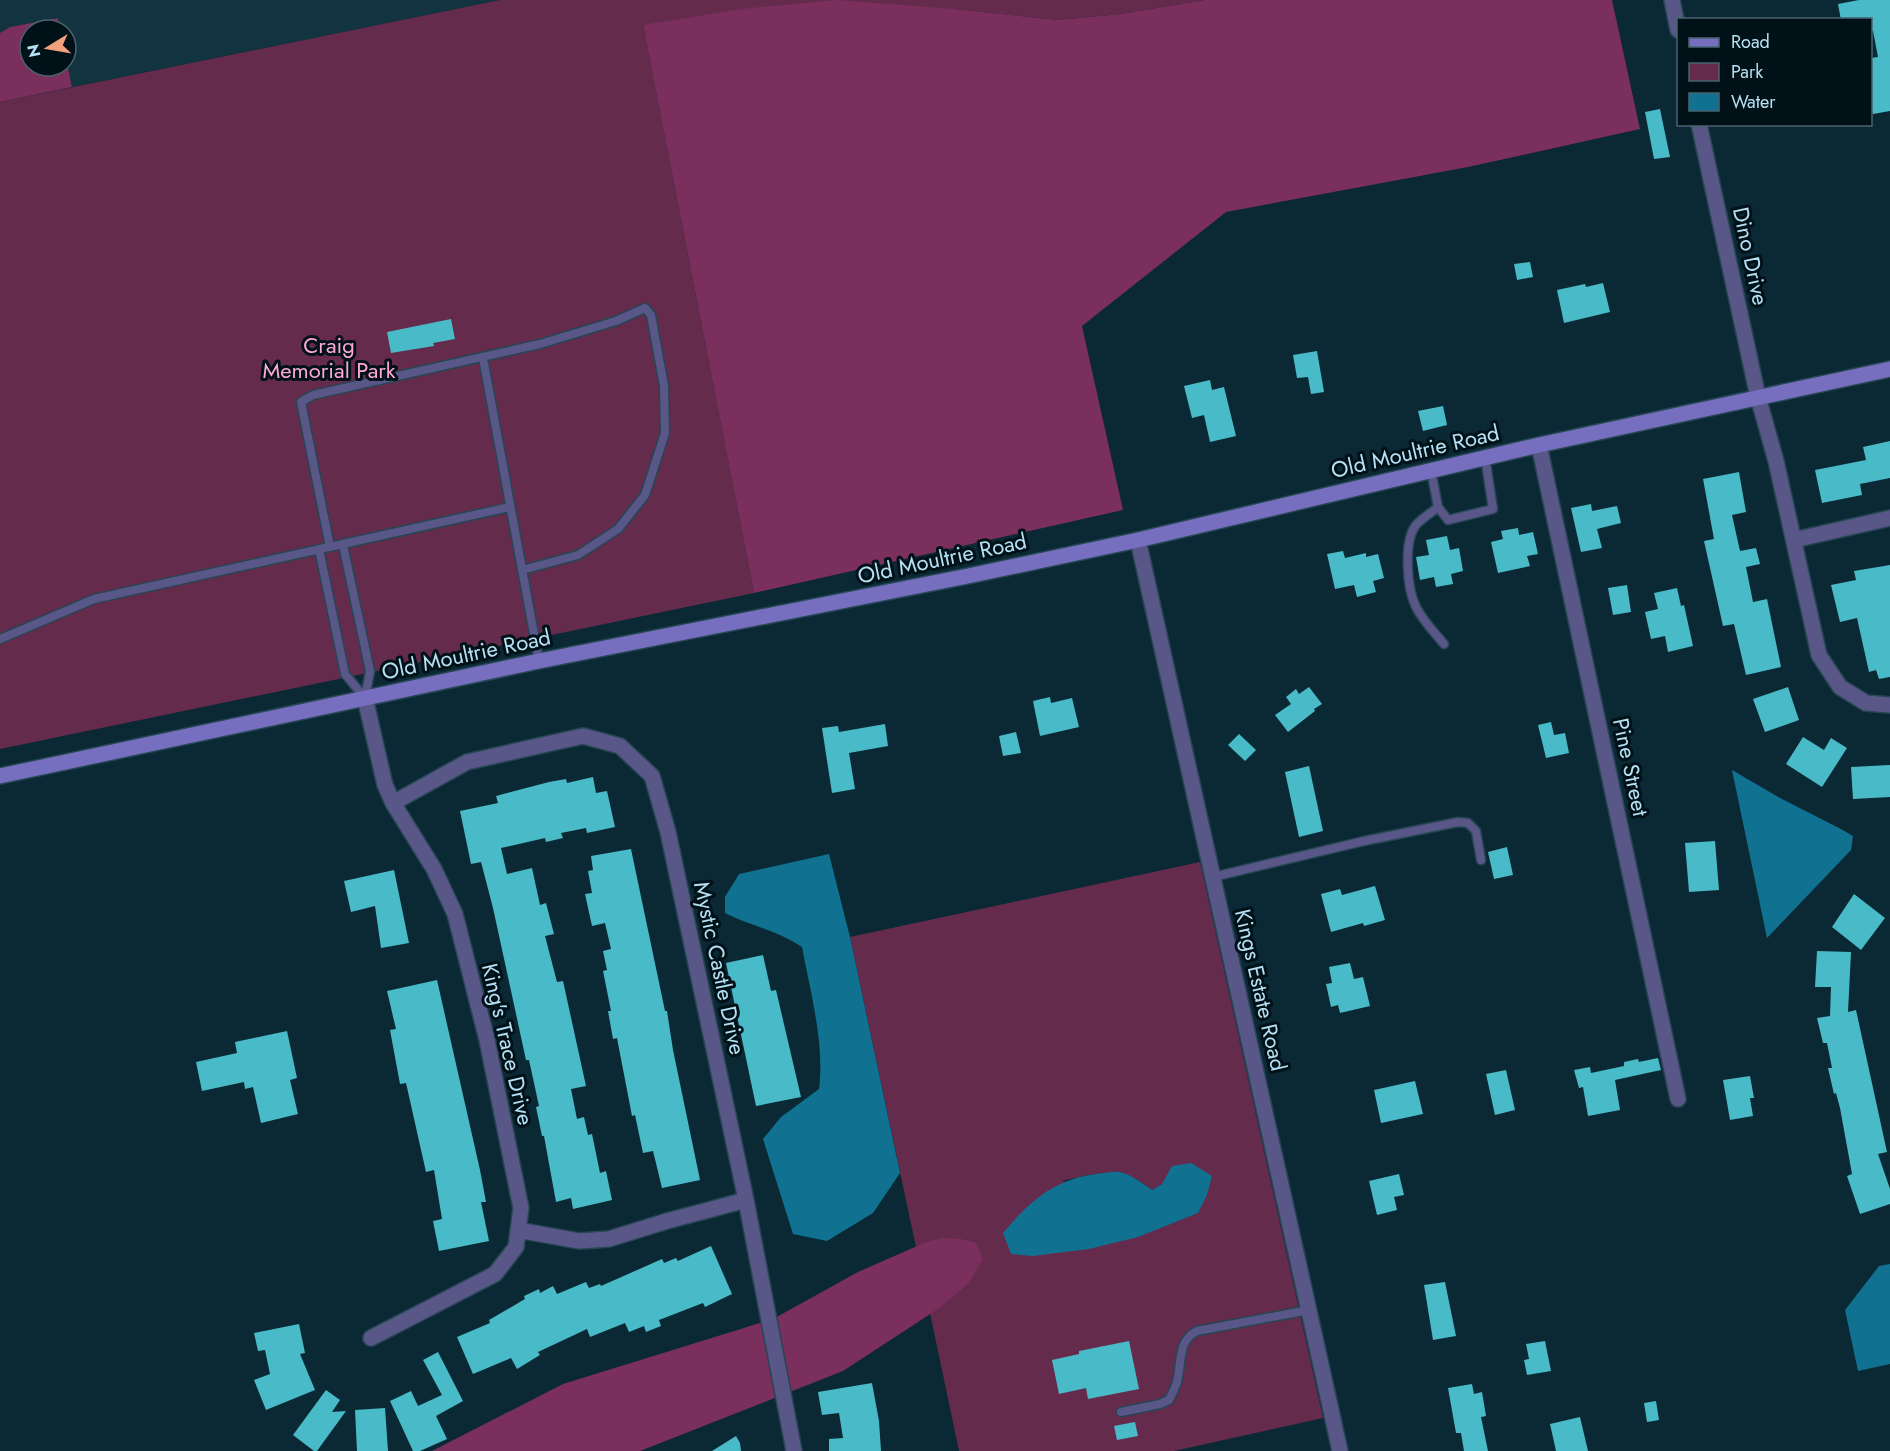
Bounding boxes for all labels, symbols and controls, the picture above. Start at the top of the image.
north arrow [18,18,78,78]
legend [1677,18,1872,126]
text: Road [1731,29,1770,55]
text: N [21,42,46,59]
text: Park [1731,59,1763,85]
text: Water [1731,89,1776,115]
street label: Dino Drive [1725,204,1777,308]
park label: Craig Memorial Park [262,329,396,386]
street label: Old Moultrie Road [1328,416,1502,486]
street label: Old Moultrie Road [855,524,1029,592]
street label: Old Moultrie Road [379,620,553,688]
street label: Pine Street [1605,715,1657,820]
street label: Mystic Castle Drive [686,879,754,1057]
street label: Kings Estate Road [1227,906,1295,1074]
street label: King's Trace Drive [474,960,542,1128]

